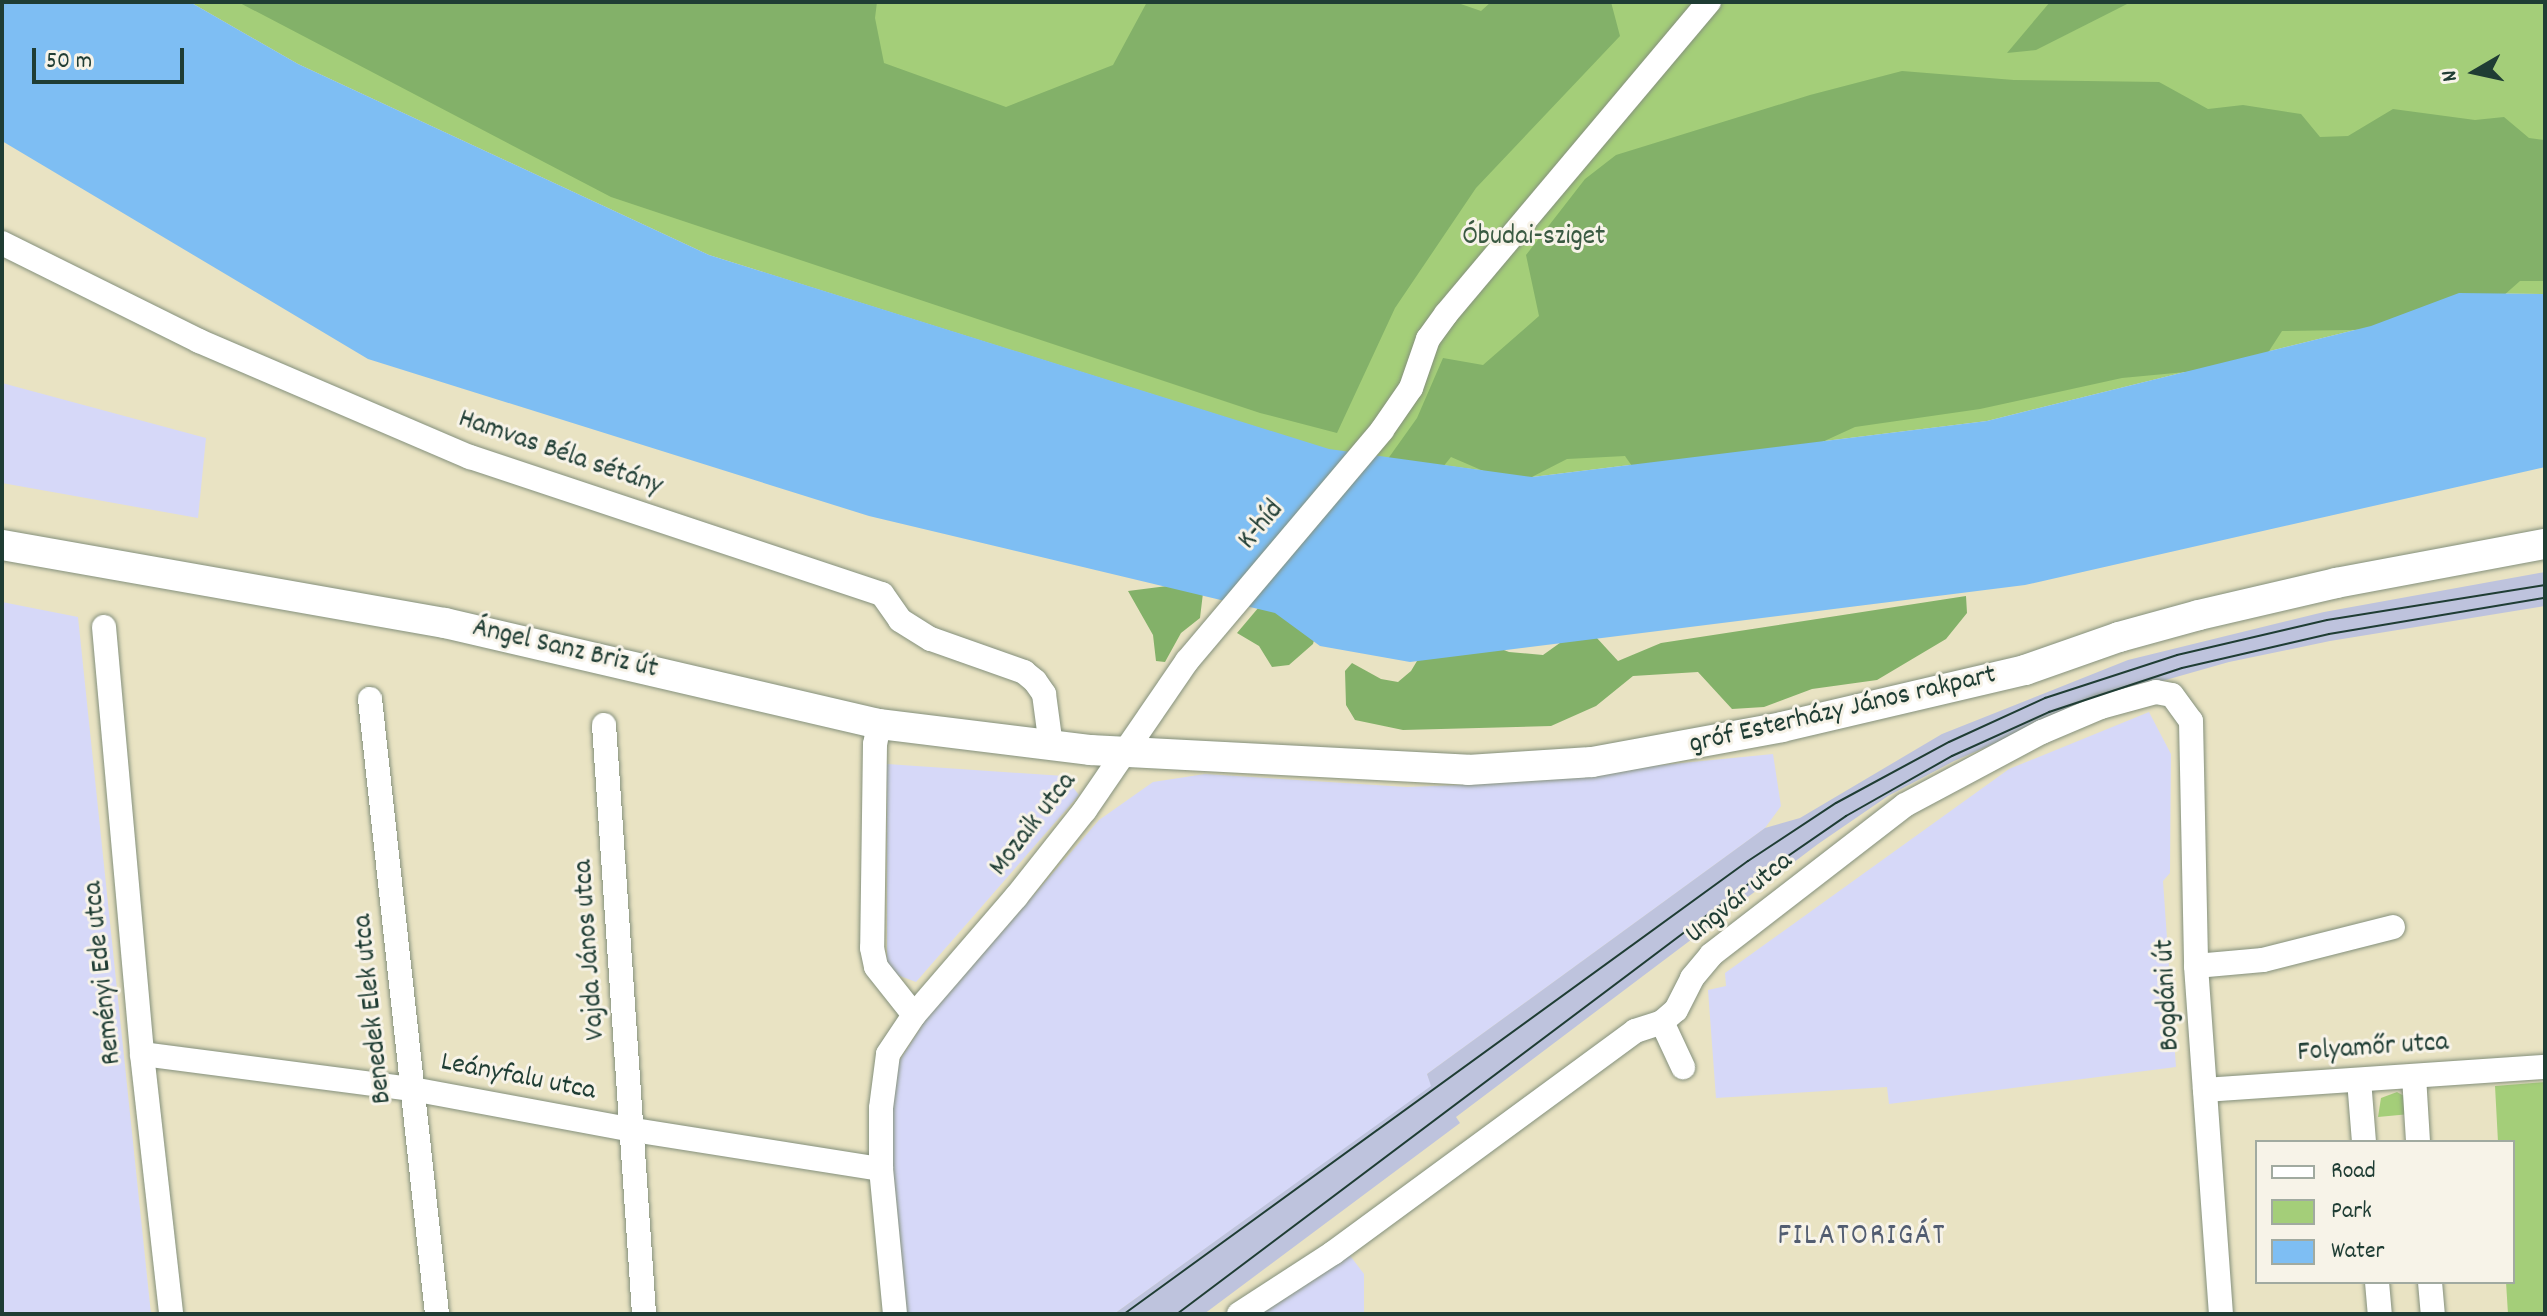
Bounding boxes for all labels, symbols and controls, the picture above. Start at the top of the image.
scale bar [36,32,188,82]
north arrow [2435,32,2515,112]
text: 50 m [46,45,92,79]
text: N [2435,68,2467,84]
park label: Óbudai-sziget [1463,221,1605,255]
street label: Hamvas Béla sétány [454,403,666,505]
street label: K-híd [1232,495,1292,557]
street label: Ángel Sanz Briz út [469,612,661,688]
street label: gróf Esterházy János rakpart [1686,659,2000,763]
street label: Mozaik utca [983,766,1085,884]
street label: Ungvár utca [1680,846,1800,952]
street label: Vajda János utca [568,858,614,1042]
street label: Reményi Ede utca [78,880,130,1066]
street label: Benedek Elek utca [347,912,401,1106]
street label: Bogdáni út [2149,938,2189,1052]
street label: Folyamőr utca [2296,1027,2450,1071]
street label: Leányfalu utca [438,1047,598,1109]
legend [2255,1140,2515,1284]
text: Road [2331,1155,2376,1189]
text: Park [2331,1195,2372,1229]
district label: FILATORIGÁT [1777,1220,1947,1256]
text: Water [2331,1235,2384,1269]

